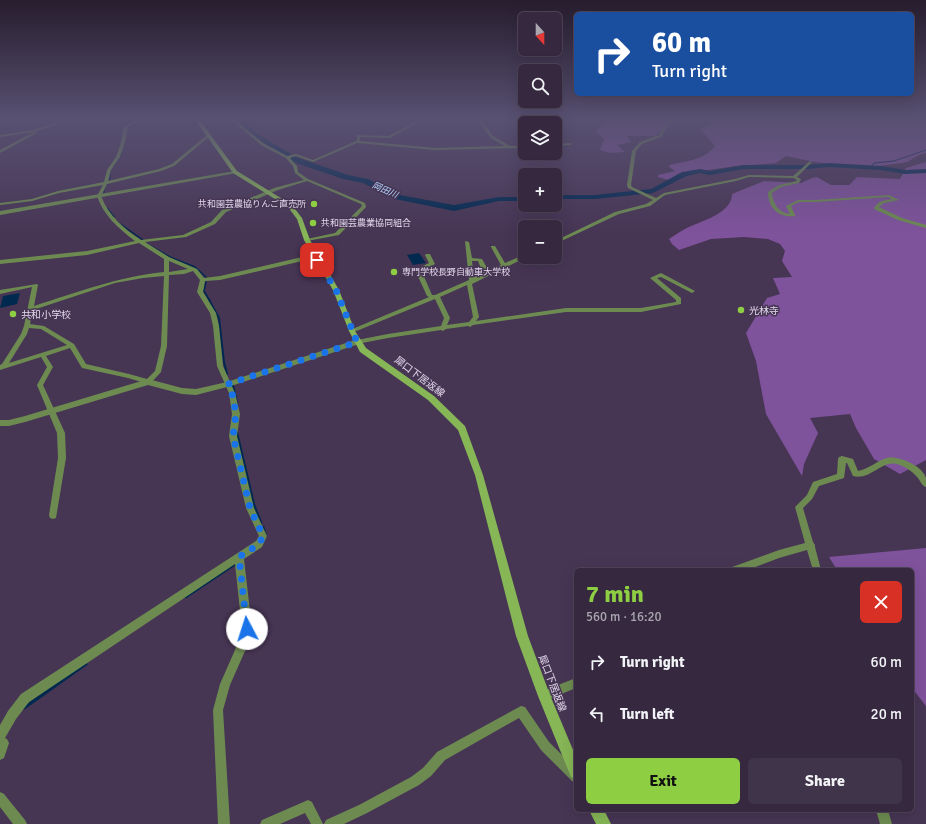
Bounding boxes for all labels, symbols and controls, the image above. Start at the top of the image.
north arrow [518,12,562,56]
map controls [518,12,562,264]
text: 60 m [652,26,711,60]
icon: right [586,28,638,80]
text: Turn right [652,60,727,82]
button: search [518,64,562,108]
button: layers [518,116,562,160]
button: + [518,168,562,212]
water label: 岡田川 [370,180,400,201]
place label: 共和園芸農協りんご直売所 [198,198,306,210]
marker: 共和園芸農協りんご直売所 [309,199,319,209]
marker: 共和園芸農業協同組合 [308,218,318,228]
place label: 共和園芸農業協同組合 [321,218,411,229]
button: − [518,220,562,264]
pin [300,243,334,277]
icon: arrive [306,249,328,271]
marker: 専門学校長野自動車大学校 [389,267,399,277]
place label: 専門学校長野自動車大学校 [402,267,510,278]
marker: 光林寺 [736,305,746,315]
place label: 光林寺 [749,305,779,317]
marker: 共和小学校 [8,309,18,319]
place label: 共和小学校 [21,309,71,321]
street label: 犀口下居返線 [392,354,447,400]
text: 7 min [586,579,644,609]
button: close [860,581,902,623]
position arrow [226,608,268,650]
text: 560 m · 16:20 [586,609,662,625]
icon: right [586,651,608,673]
street label: 犀口下居返線 [536,653,568,714]
text: Turn right [620,653,685,671]
text: 60 m [871,653,902,671]
icon: left [586,703,608,725]
text: Turn left [620,705,674,723]
text: 20 m [871,705,902,723]
button: Exit [586,758,740,804]
button: Share [748,758,902,804]

